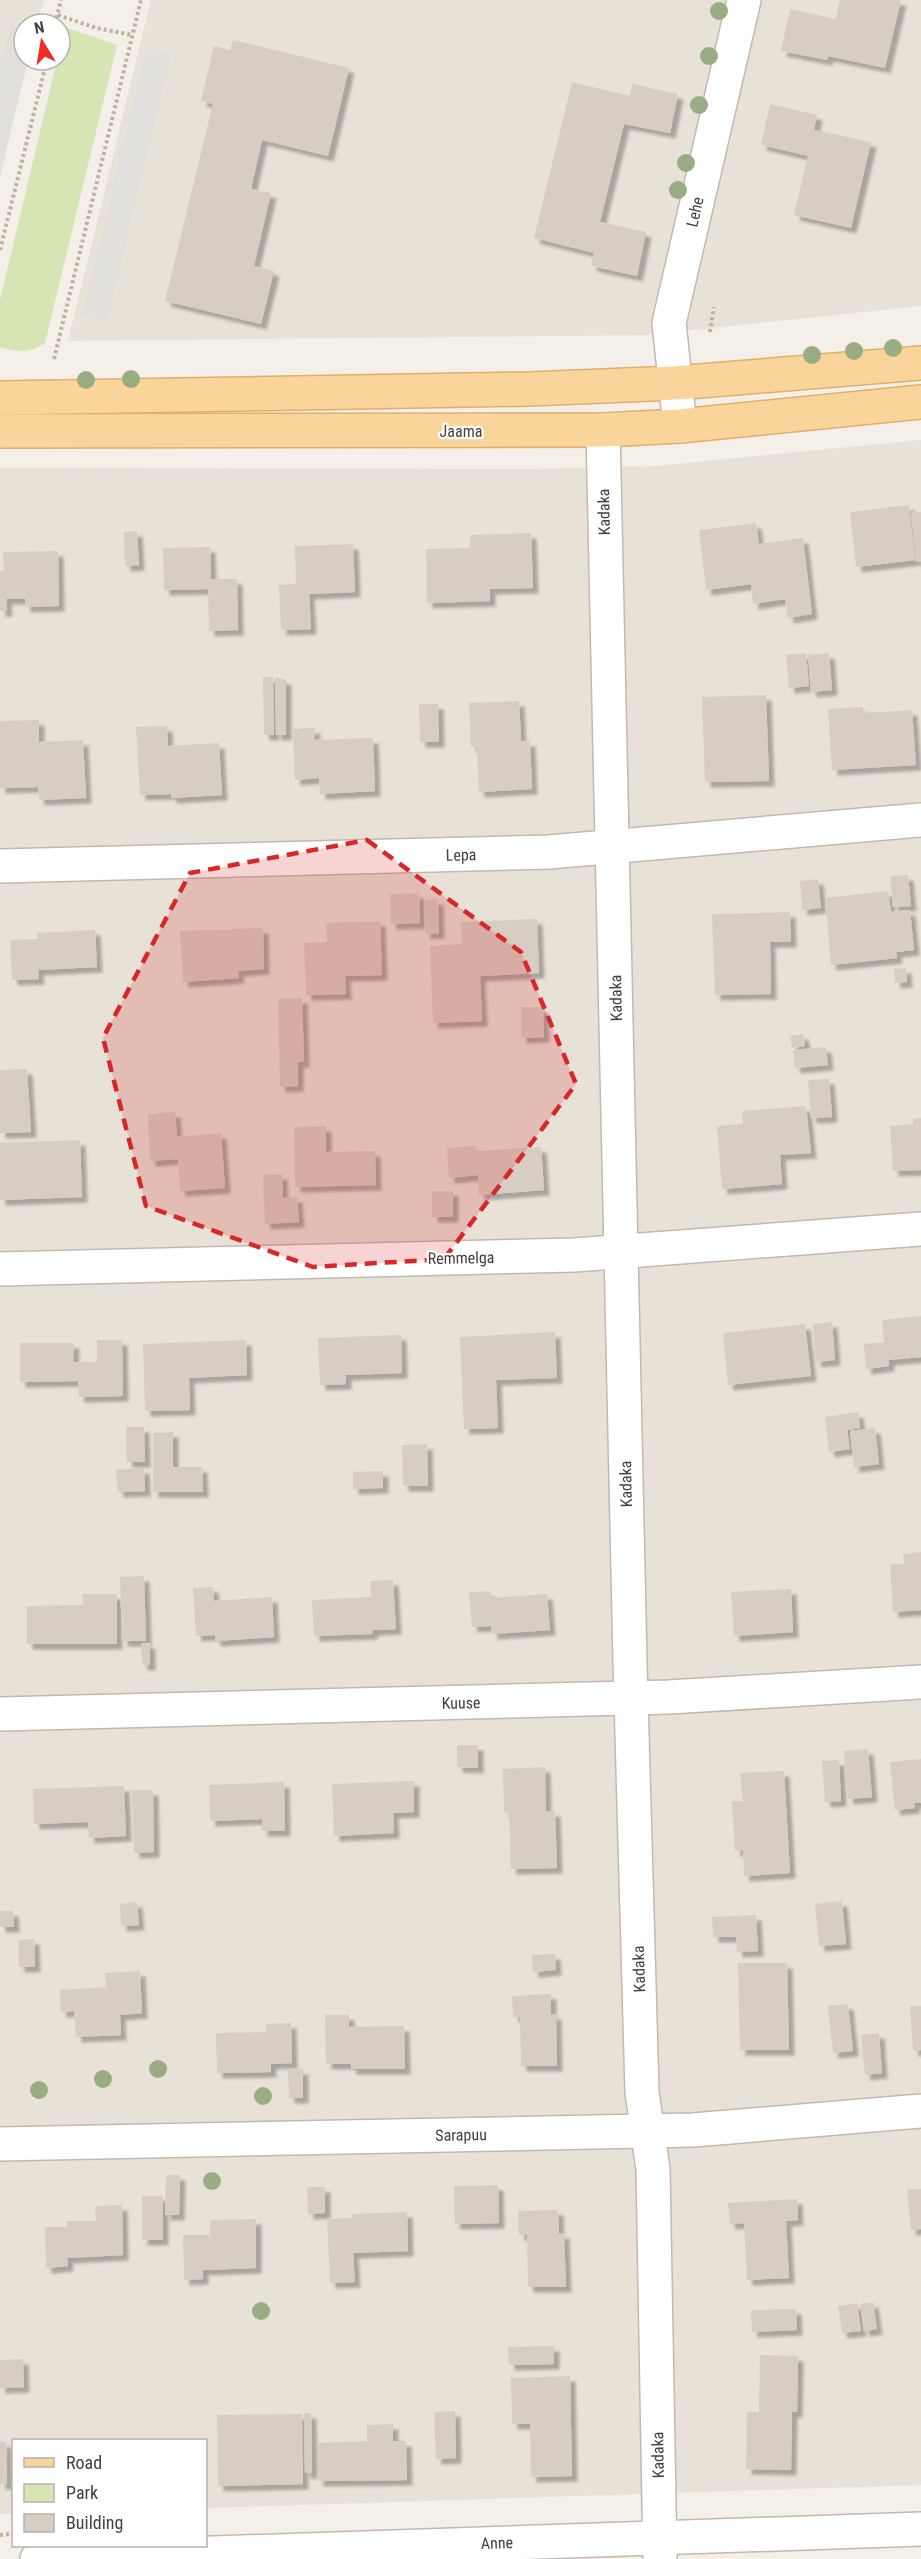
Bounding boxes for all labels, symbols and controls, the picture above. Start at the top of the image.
north arrow [12,12,72,72]
text: N [33,18,46,38]
street label: Lehe [682,195,708,229]
street label: Jaama [440,422,482,441]
street label: Kadaka [594,488,614,536]
street label: Lepa [446,845,476,865]
street label: Kadaka [606,974,626,1022]
street label: Remmelga [427,1248,495,1268]
street label: Kadaka [616,1460,636,1508]
street label: Kuuse [441,1693,481,1713]
street label: Kadaka [629,1945,649,1993]
street label: Sarapuu [435,2125,487,2145]
street label: Kadaka [648,2431,668,2479]
legend [12,2439,207,2547]
text: Road [66,2452,102,2473]
text: Park [66,2482,98,2503]
text: Building [66,2512,123,2533]
street label: Anne [481,2533,513,2553]

